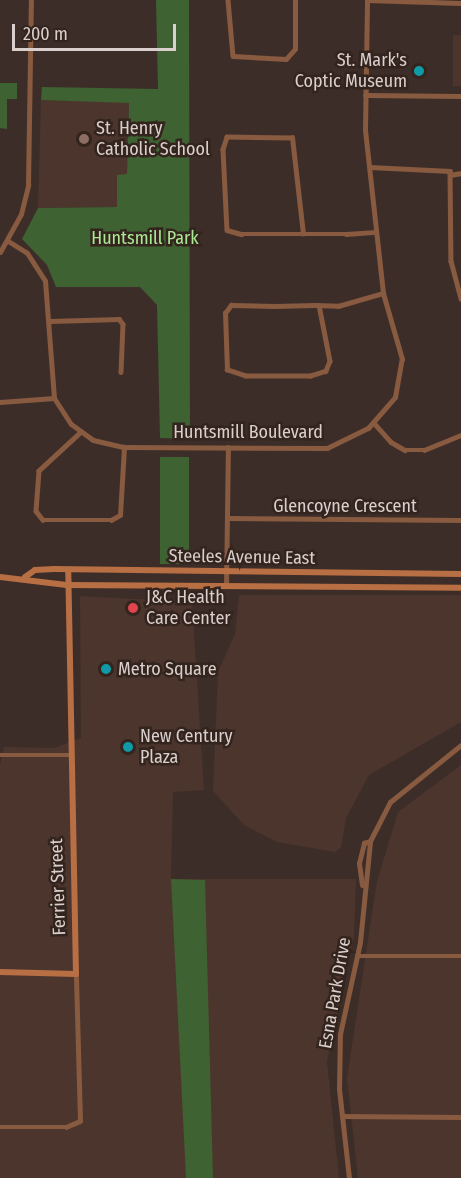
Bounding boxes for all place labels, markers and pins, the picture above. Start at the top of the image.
place label: St. Mark's Coptic Museum [295,50,407,92]
marker: St. Mark's Coptic Museum [412,64,426,78]
place label: St. Henry Catholic School [96,118,210,160]
marker: St. Henry Catholic School [77,132,91,146]
place label: J&C Health Care Center [146,587,231,630]
marker: J&C Health Care Center [124,599,142,617]
place label: Metro Square [118,658,217,680]
marker: Metro Square [99,662,113,676]
place label: New Century Plaza [140,726,233,768]
marker: New Century Plaza [121,740,135,754]

